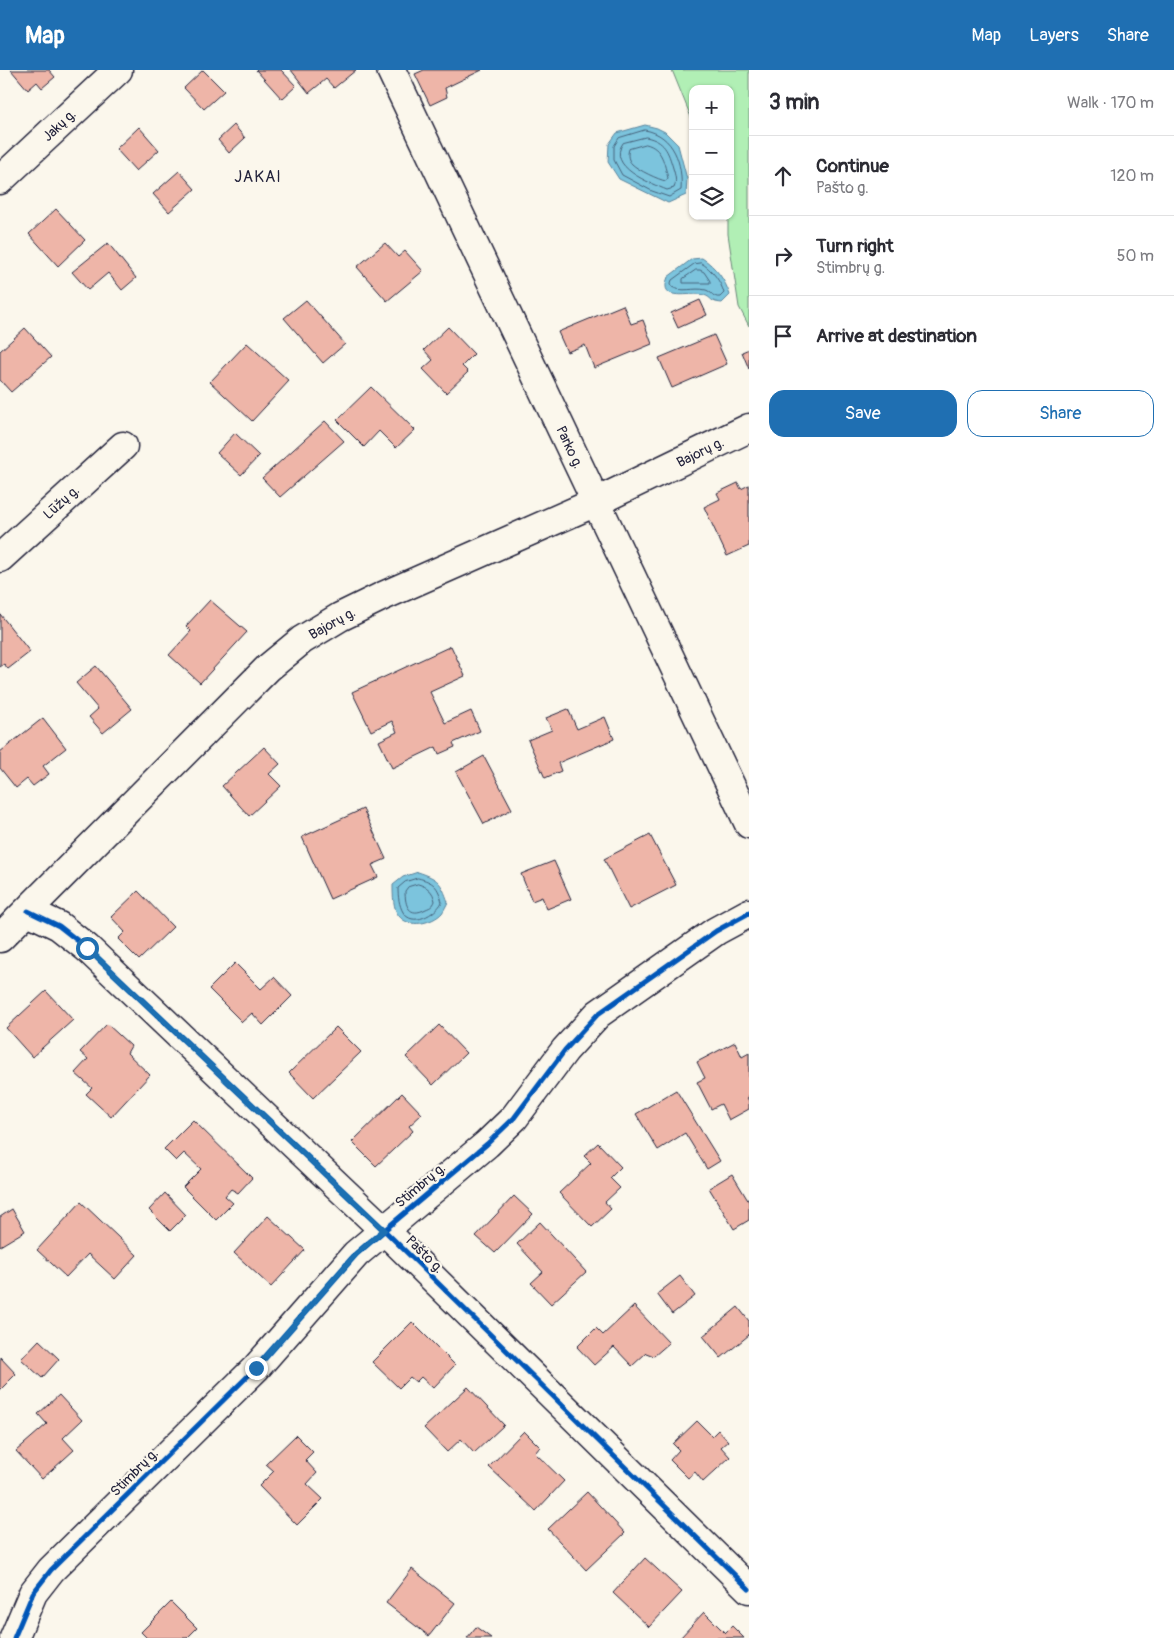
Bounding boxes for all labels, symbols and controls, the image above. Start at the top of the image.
text: Map [25,21,65,50]
text: Map [972,24,1001,47]
text: Layers [1029,24,1079,47]
text: Share [1107,24,1149,47]
map controls [689,85,734,220]
button: + [689,85,734,130]
text: 3 min [769,89,819,116]
text: Walk · 170 m [1067,93,1154,113]
street label: Jakų g. [39,106,80,145]
button: − [689,130,734,175]
text: Continue [816,154,889,178]
icon: ahead [769,162,797,190]
text: 120 m [1110,166,1154,186]
district label: JAKAI [234,167,282,187]
button: layers [689,175,734,220]
text: Pašto g. [816,178,869,198]
text: Turn right [816,234,894,258]
icon: right [769,242,797,270]
text: 50 m [1117,246,1154,266]
text: Stimbrų g. [816,258,885,278]
icon: arrive [769,322,797,350]
text: Arrive at destination [816,324,977,348]
button: Save [769,390,957,437]
button: Share [967,390,1154,437]
street label: Parko g. [552,423,587,471]
street label: Bajorų g. [674,434,727,471]
street label: Lūžų g. [40,482,83,523]
street label: Bajorų g. [306,604,358,643]
route start [76,937,99,960]
street label: Stimbrų g. [392,1159,449,1211]
street label: Pašto g. [402,1232,447,1277]
route end [245,1357,268,1380]
street label: Stimbrų g. [107,1445,162,1500]

